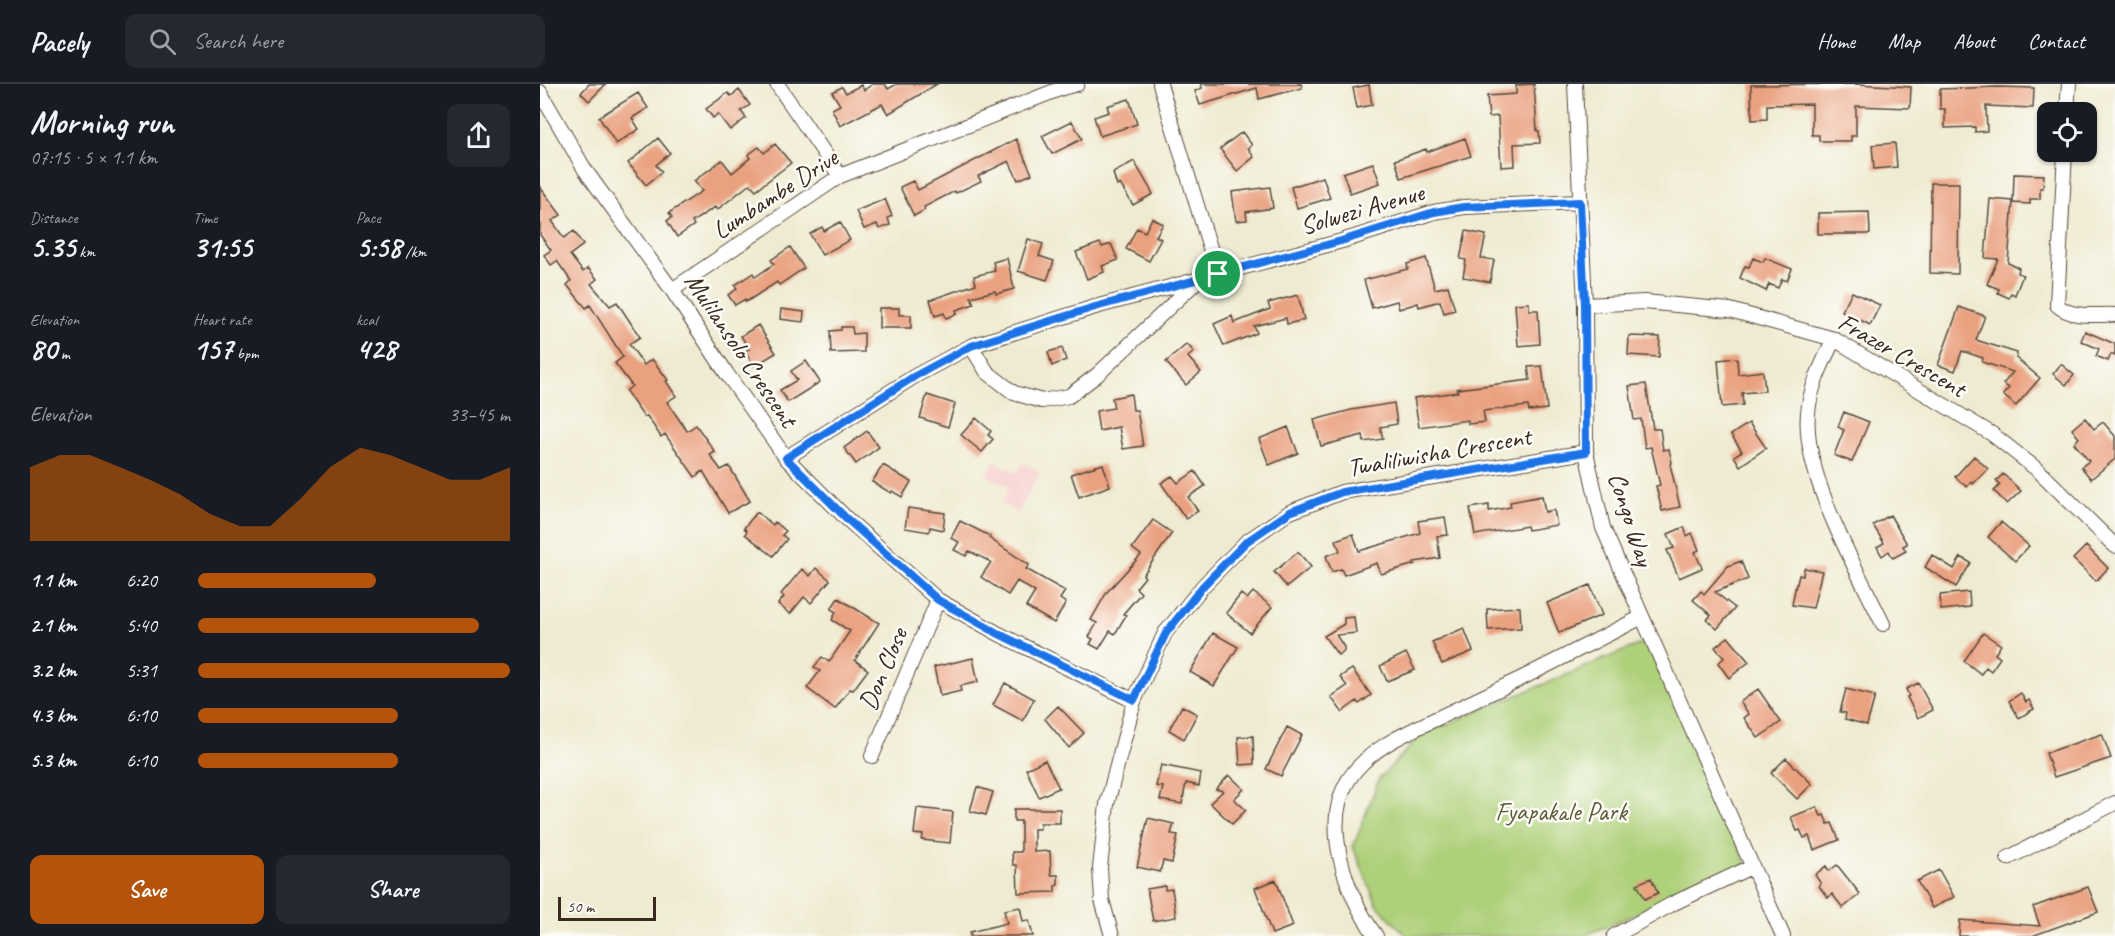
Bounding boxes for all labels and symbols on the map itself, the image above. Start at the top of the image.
street label: Lumbambe Drive [706,140,845,247]
street label: Solwezi Avenue [1296,175,1429,242]
pin [1192,248,1243,299]
street label: Mulilansolo Crescent [677,267,806,435]
street label: Frazer Crescent [1832,305,1974,406]
street label: Twaliliwisha Crescent [1345,419,1536,484]
street label: Congo Way [1600,468,1662,572]
street label: Don Close [851,622,916,715]
park label: Fyapakale Park [1495,795,1629,828]
scale bar [558,894,656,922]

